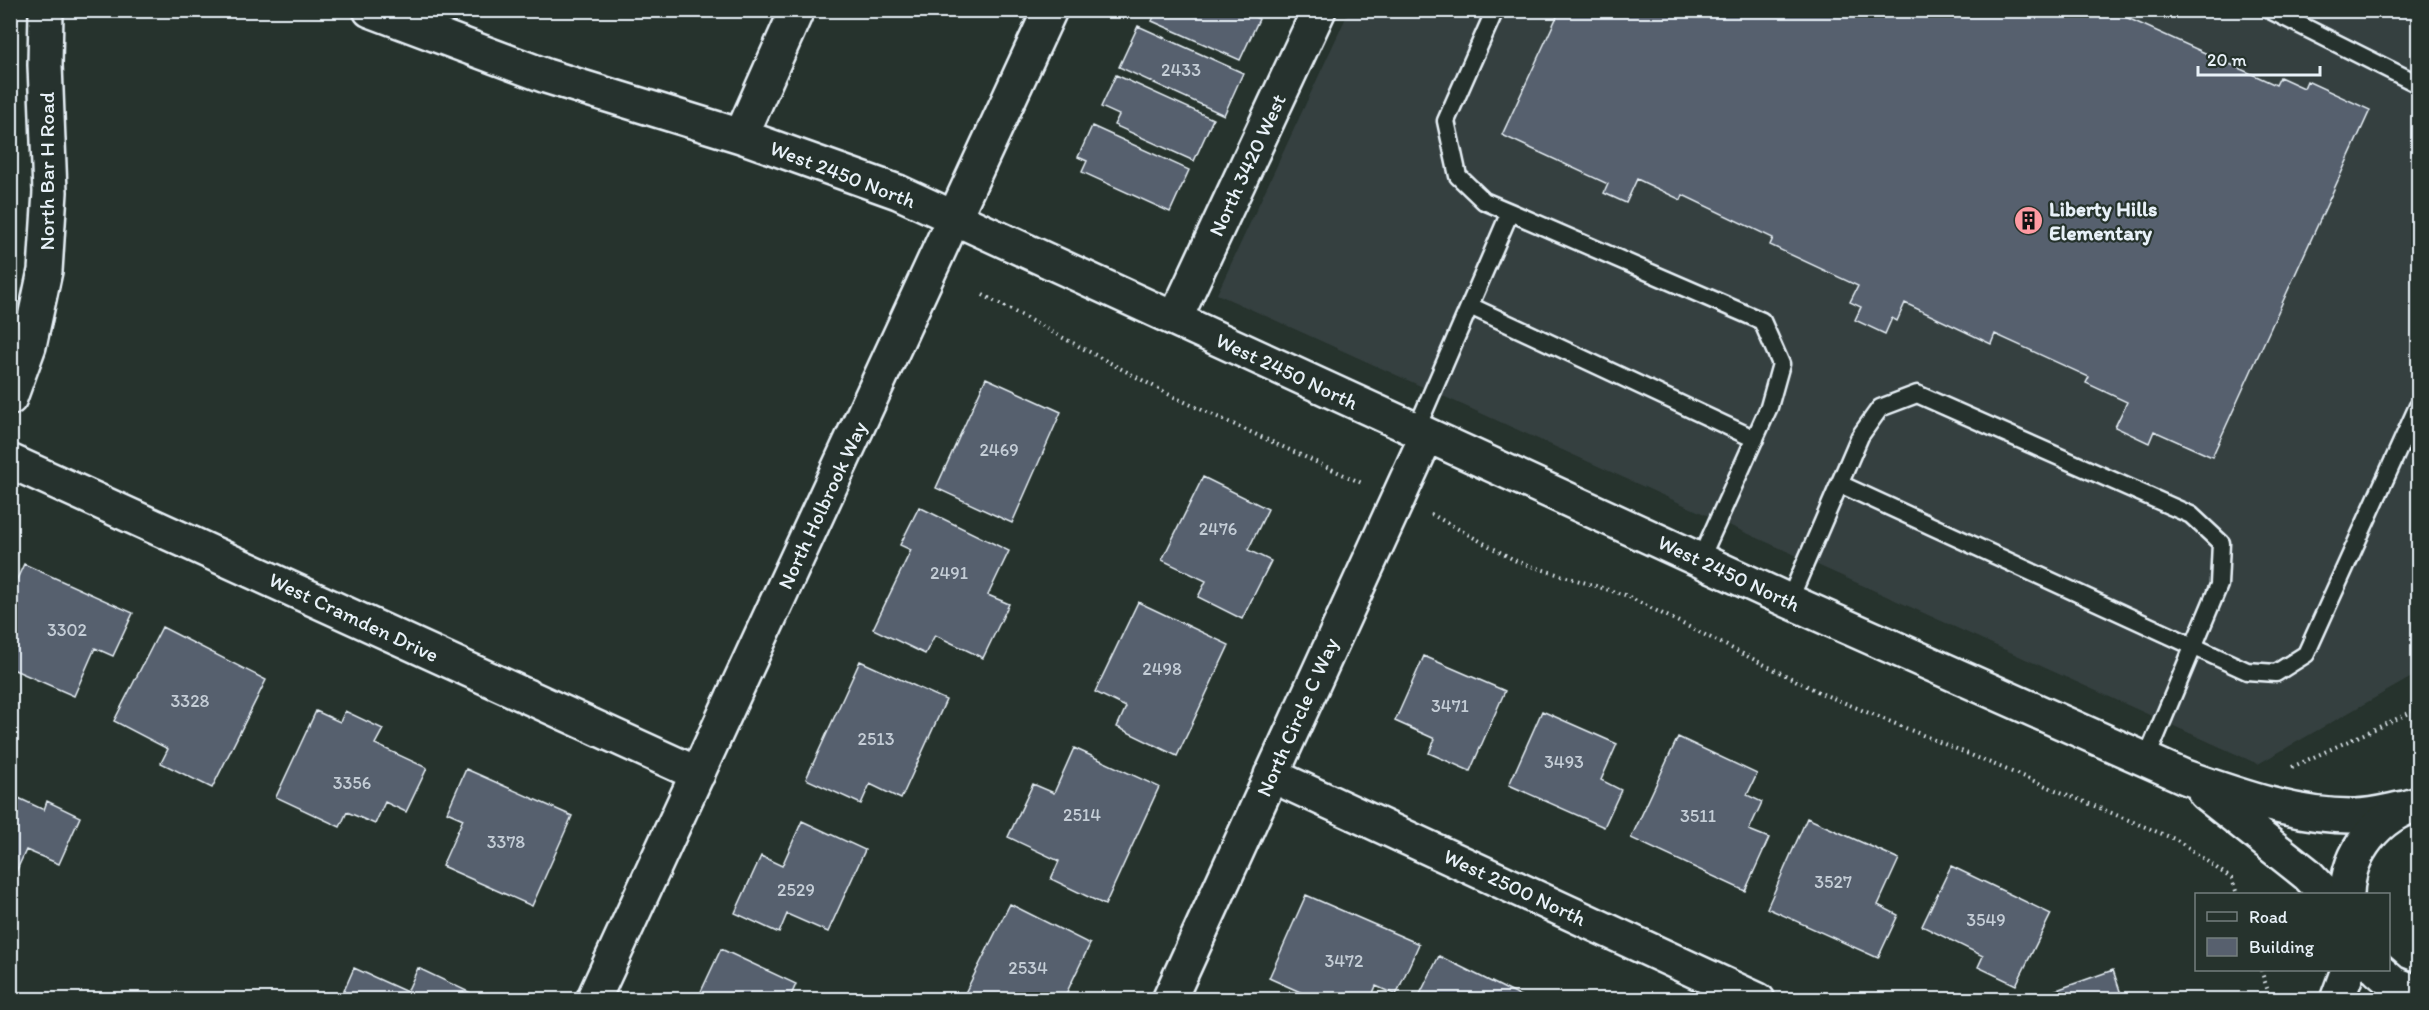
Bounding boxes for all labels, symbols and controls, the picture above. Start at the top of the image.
scale bar [2198,39,2320,77]
text: 20 m [2207,49,2247,71]
house number: 2433 [1161,59,1201,81]
street label: North 3420 West [1203,90,1291,240]
street label: North Bar H Road [34,91,59,250]
street label: West 2450 North [767,135,919,213]
place label: Liberty Hills Elementary [2049,196,2157,246]
building icon: Liberty Hills Elementary [2012,204,2044,236]
street label: West 2450 North [1212,327,1362,415]
street label: North Holbrook Way [772,417,872,593]
house number: 2469 [979,439,1019,461]
house number: 2476 [1199,518,1237,540]
street label: West 2450 North [1654,529,1804,617]
house number: 2491 [930,562,968,584]
street label: West Cramden Drive [265,567,443,667]
house number: 3302 [47,619,88,641]
street label: North Circle C Way [1251,634,1343,800]
house number: 2498 [1142,658,1182,680]
house number: 3328 [171,690,210,712]
house number: 3471 [1431,695,1469,717]
house number: 2513 [857,728,895,750]
house number: 3493 [1544,751,1584,773]
house number: 3356 [333,772,371,794]
house number: 2514 [1063,804,1101,826]
house number: 3511 [1680,805,1716,827]
house number: 3378 [487,831,525,853]
street label: West 2500 North [1440,843,1590,931]
house number: 3527 [1814,871,1852,893]
house number: 2529 [777,879,815,901]
legend [2195,893,2390,971]
text: Road [2249,906,2288,928]
house number: 3549 [1966,909,2006,931]
text: Building [2249,936,2315,958]
house number: 3472 [1324,950,1364,972]
house number: 2534 [1008,957,1048,979]

